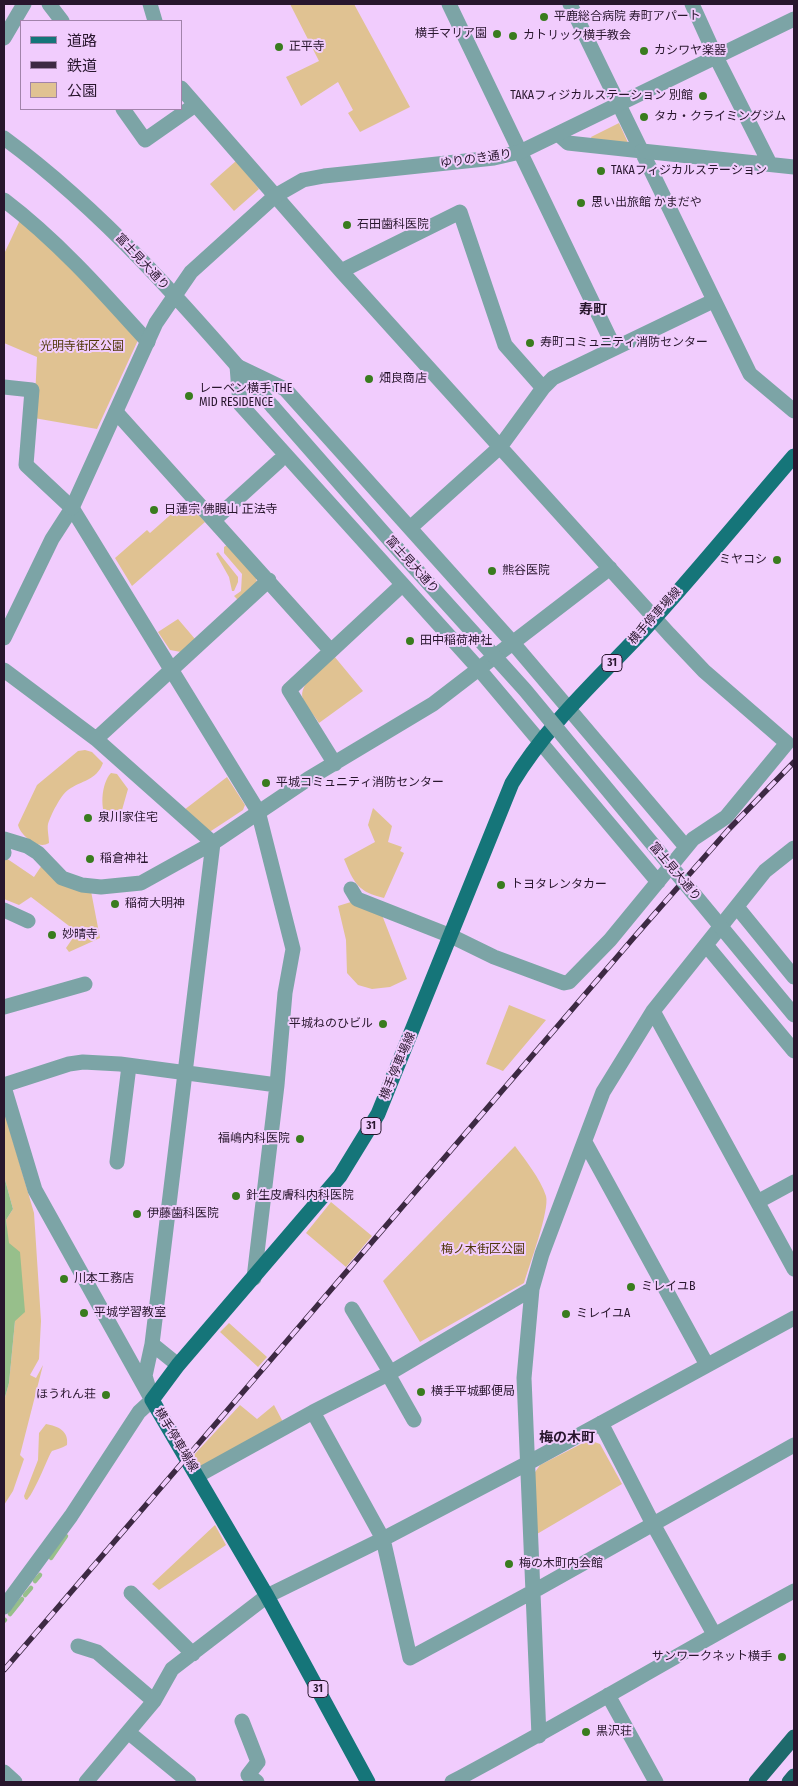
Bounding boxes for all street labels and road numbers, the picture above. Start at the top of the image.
street label: ゆりのき通り [439,147,513,171]
street label: 富士見大通り [112,231,172,293]
street label: 富士見大通り [383,533,441,597]
street label: 横手停車場線 [626,584,684,648]
road number: 31 [602,654,622,671]
street label: 富士見大通り [646,840,704,904]
street label: 横手停車場線 [377,1030,419,1102]
road number: 31 [361,1118,381,1134]
street label: 横手停車場線 [151,1405,201,1475]
road number: 31 [308,1680,328,1698]

